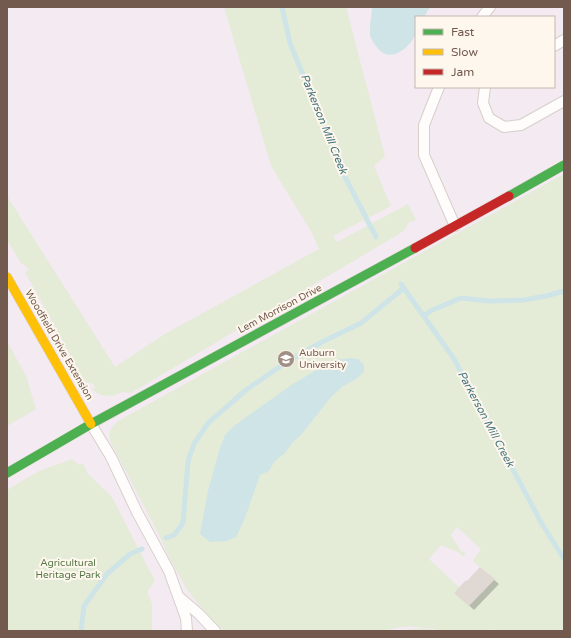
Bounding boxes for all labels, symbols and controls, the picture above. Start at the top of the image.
legend [415,16,555,88]
text: Fast [451,25,475,39]
text: Slow [451,45,478,59]
text: Jam [451,65,474,79]
water label: Parkerson Mill Creek [298,72,350,177]
street label: Lem Morrison Drive [236,282,324,336]
street label: Woodfield Drive Extension [22,288,96,402]
place label: Auburn University [299,347,347,371]
school or university icon: Auburn University [276,349,296,369]
water label: Parkerson Mill Creek [455,369,517,470]
park label: Agricultural Heritage Park [36,557,101,581]

